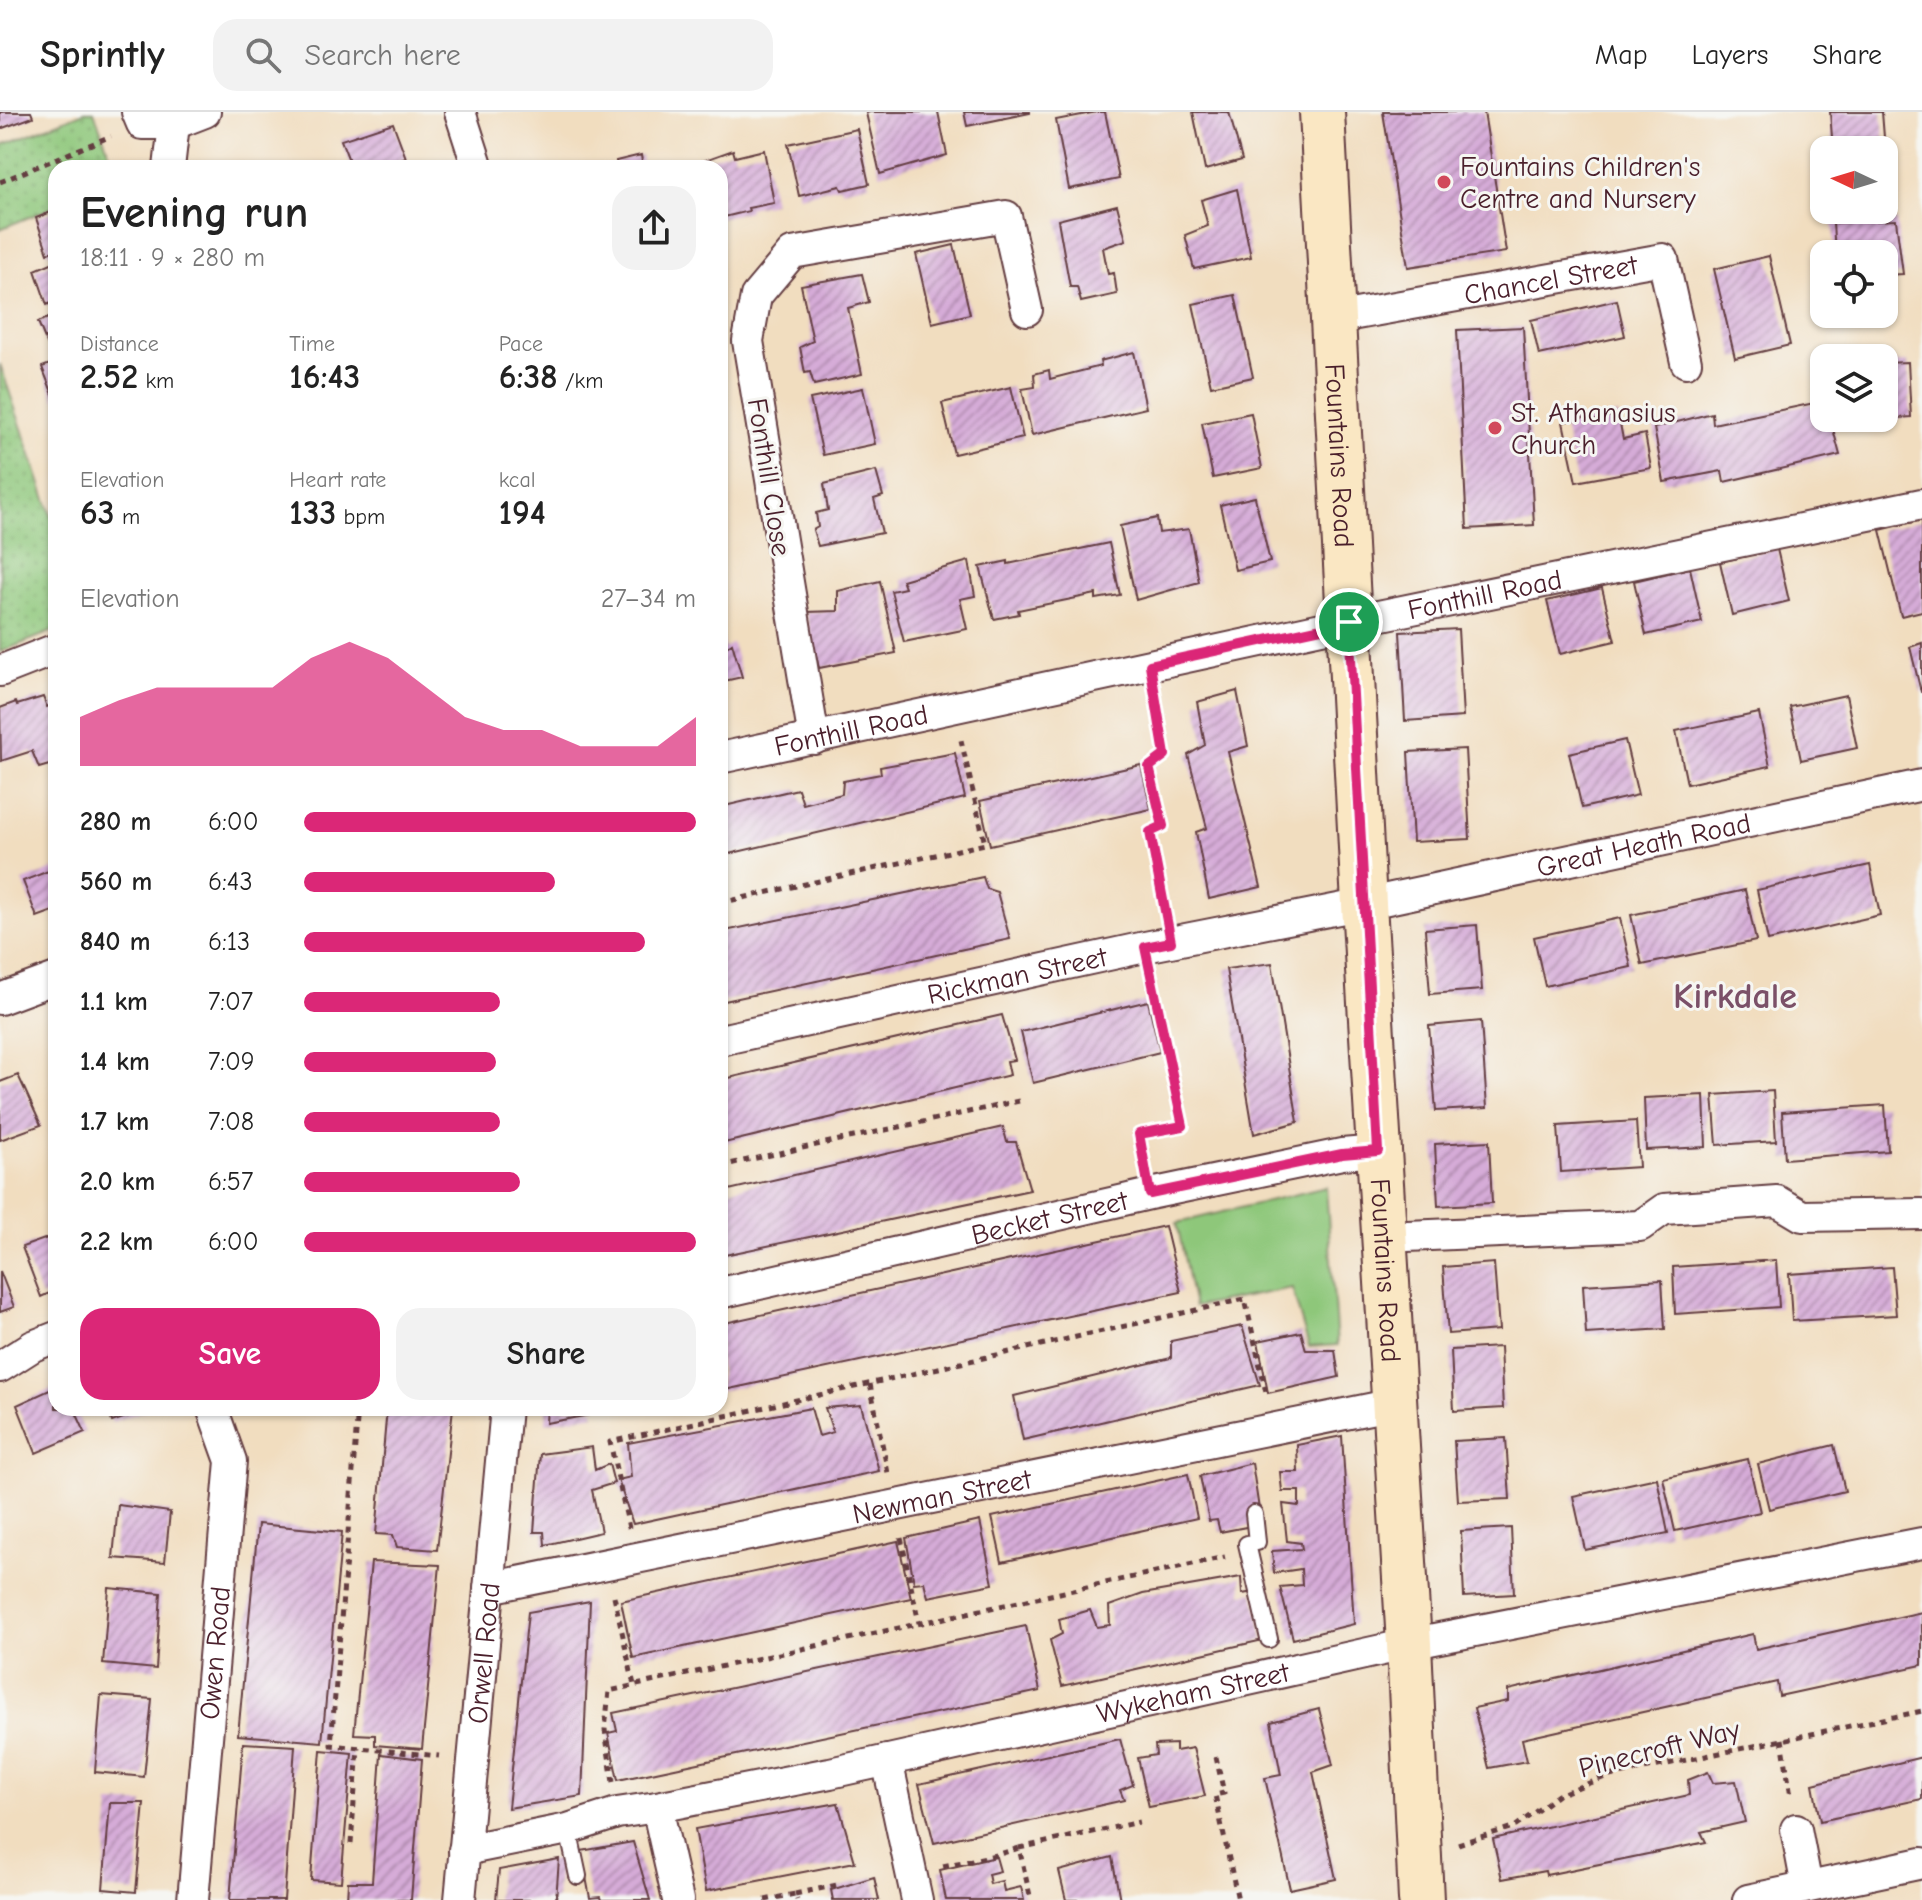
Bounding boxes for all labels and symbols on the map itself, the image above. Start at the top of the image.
north arrow [1810,136,1898,224]
place label: Fountains Children's Centre and Nursery [1460,151,1700,215]
marker: Fountains Children's Centre and Nursery [1435,173,1453,191]
street label: Chancel Street [1462,249,1641,311]
street label: Fountains Road [1318,363,1360,548]
street label: Fonthill Close [741,396,797,558]
place label: St. Athanasius Church [1511,397,1676,461]
marker: St. Athanasius Church [1486,419,1504,437]
street label: Fonthill Road [1405,564,1565,626]
pin [1315,588,1383,656]
street label: Fonthill Road [771,698,931,763]
street label: Great Heath Road [1534,807,1754,884]
street label: Rickman Street [925,941,1111,1011]
district label: Kirkdale [1673,976,1797,1017]
street label: Fountains Road [1364,1177,1407,1363]
street label: Becket Street [968,1184,1132,1252]
street label: Newman Street [850,1463,1035,1531]
street label: Orwell Road [462,1581,507,1725]
street label: Owen Road [194,1585,237,1721]
street label: Wykeham Street [1094,1656,1293,1730]
street label: Pinecroft Way [1575,1713,1744,1784]

